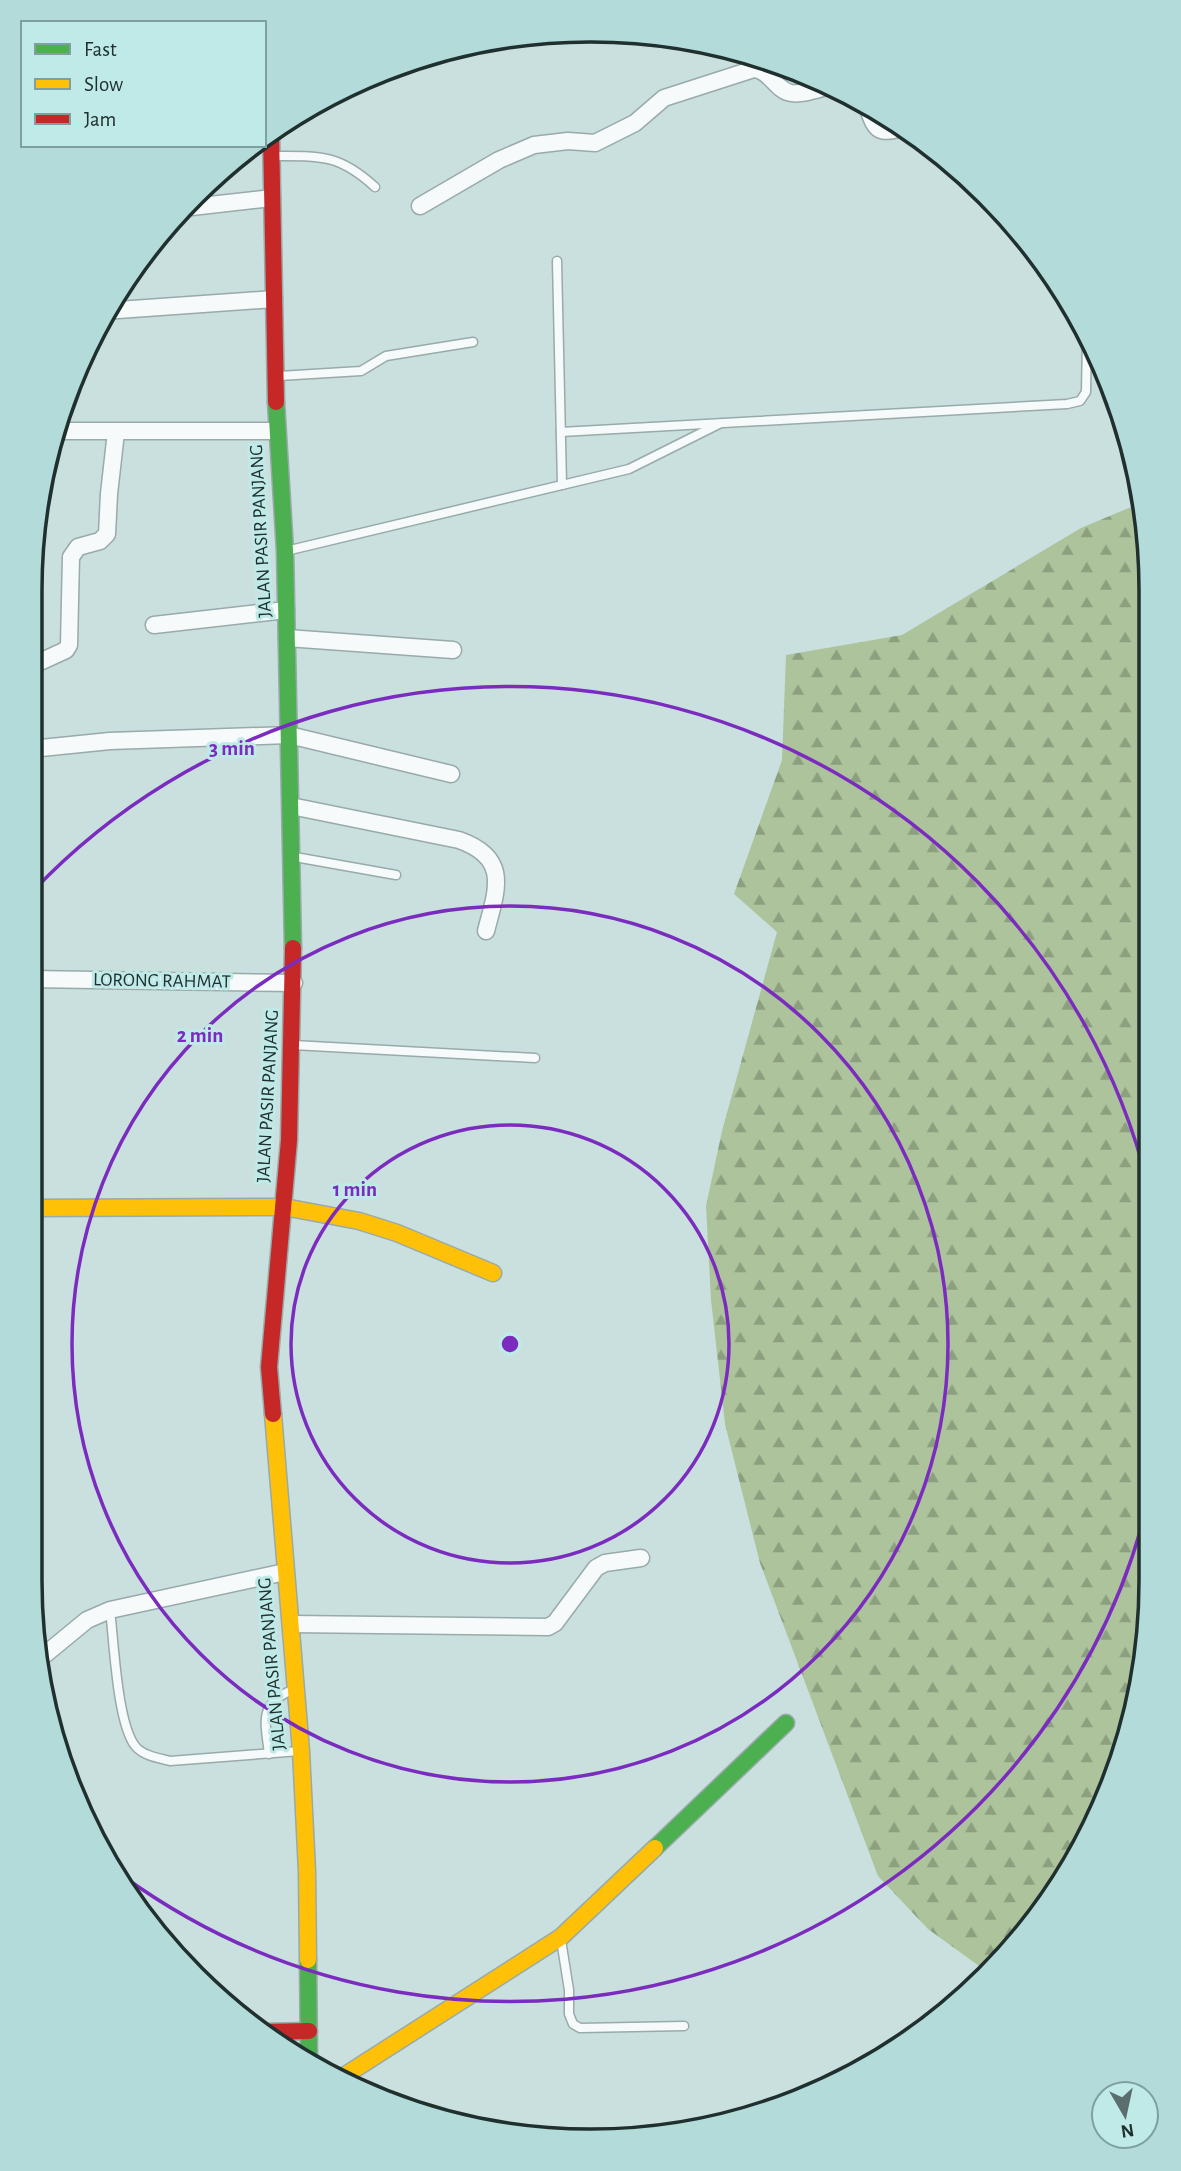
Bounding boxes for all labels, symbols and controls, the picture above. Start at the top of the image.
legend [21,21,266,147]
text: Fast [84,39,117,60]
text: Slow [84,74,123,95]
text: Jam [84,109,116,130]
street label: JALAN PASIR PANJANG [247,444,275,618]
text: 3 min [209,738,255,759]
street label: LORONG RAHMAT [93,970,231,992]
street label: JALAN PASIR PANJANG [254,1009,282,1183]
text: 2 min [177,1025,223,1046]
text: 1 min [333,1179,377,1200]
centre of rings [498,1332,522,1356]
street label: JALAN PASIR PANJANG [255,1577,289,1751]
north arrow [1090,2080,1160,2150]
text: N [1119,2120,1135,2141]

